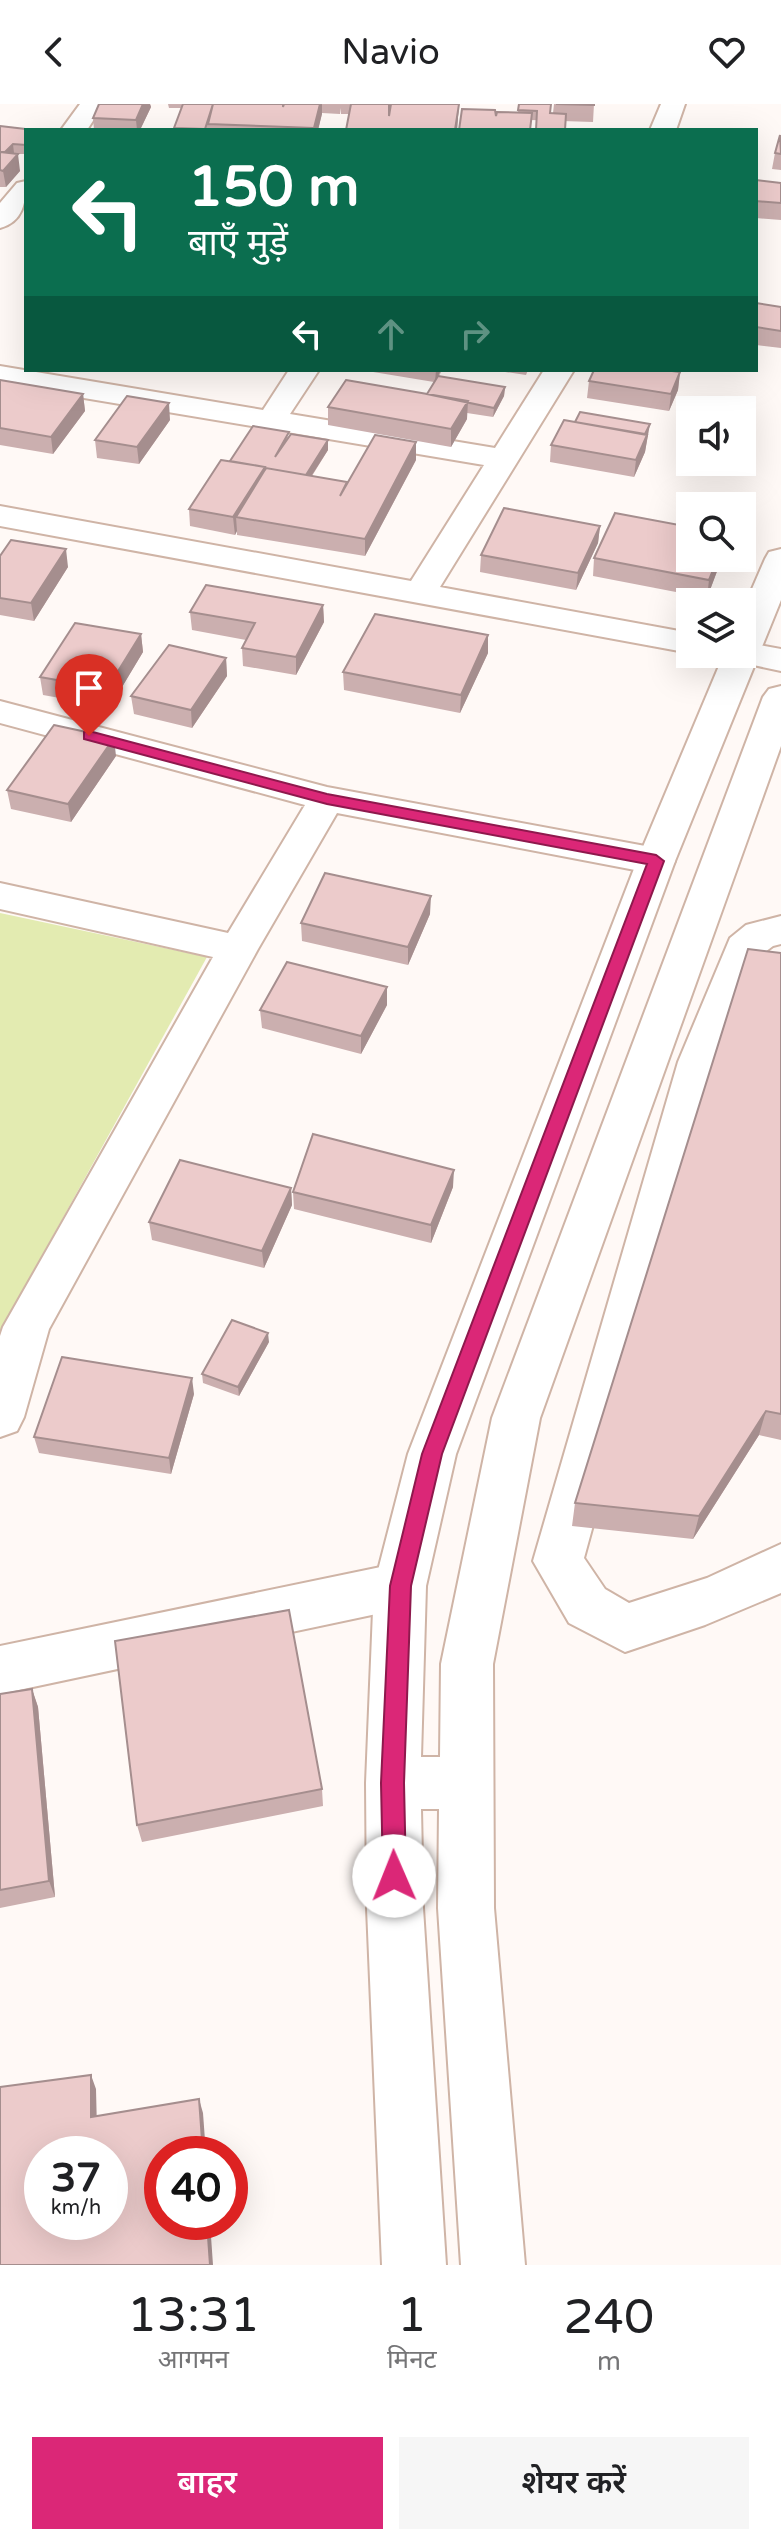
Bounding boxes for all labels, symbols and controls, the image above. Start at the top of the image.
icon: back [32,30,76,74]
icon: heart [705,30,749,74]
text: Navio [341,31,440,74]
text: 150 m [188,154,359,221]
icon: left [56,160,160,264]
text: बाएँ मुड़ें [188,222,288,265]
icon: left [285,312,329,356]
icon: ahead [369,312,413,356]
icon: right [453,312,497,356]
map controls [676,396,756,668]
button: sound [676,396,756,476]
button: search [676,492,756,572]
button: layers [676,588,756,668]
pin [55,654,123,736]
icon: arrive [67,666,111,710]
position arrow [352,1834,436,1918]
speed limit sign: 40 [144,2136,248,2240]
text: 37 [51,2154,101,2202]
text: km/h [51,2196,101,2220]
text: 13:31 [127,2287,260,2345]
text: 1 [397,2287,427,2345]
text: 240 [564,2289,654,2347]
text: आगमन [158,2344,229,2375]
text: मिनट [387,2344,437,2375]
text: m [597,2346,621,2377]
button: बाहर [32,2437,383,2529]
button: शेयर करें [399,2437,749,2529]

